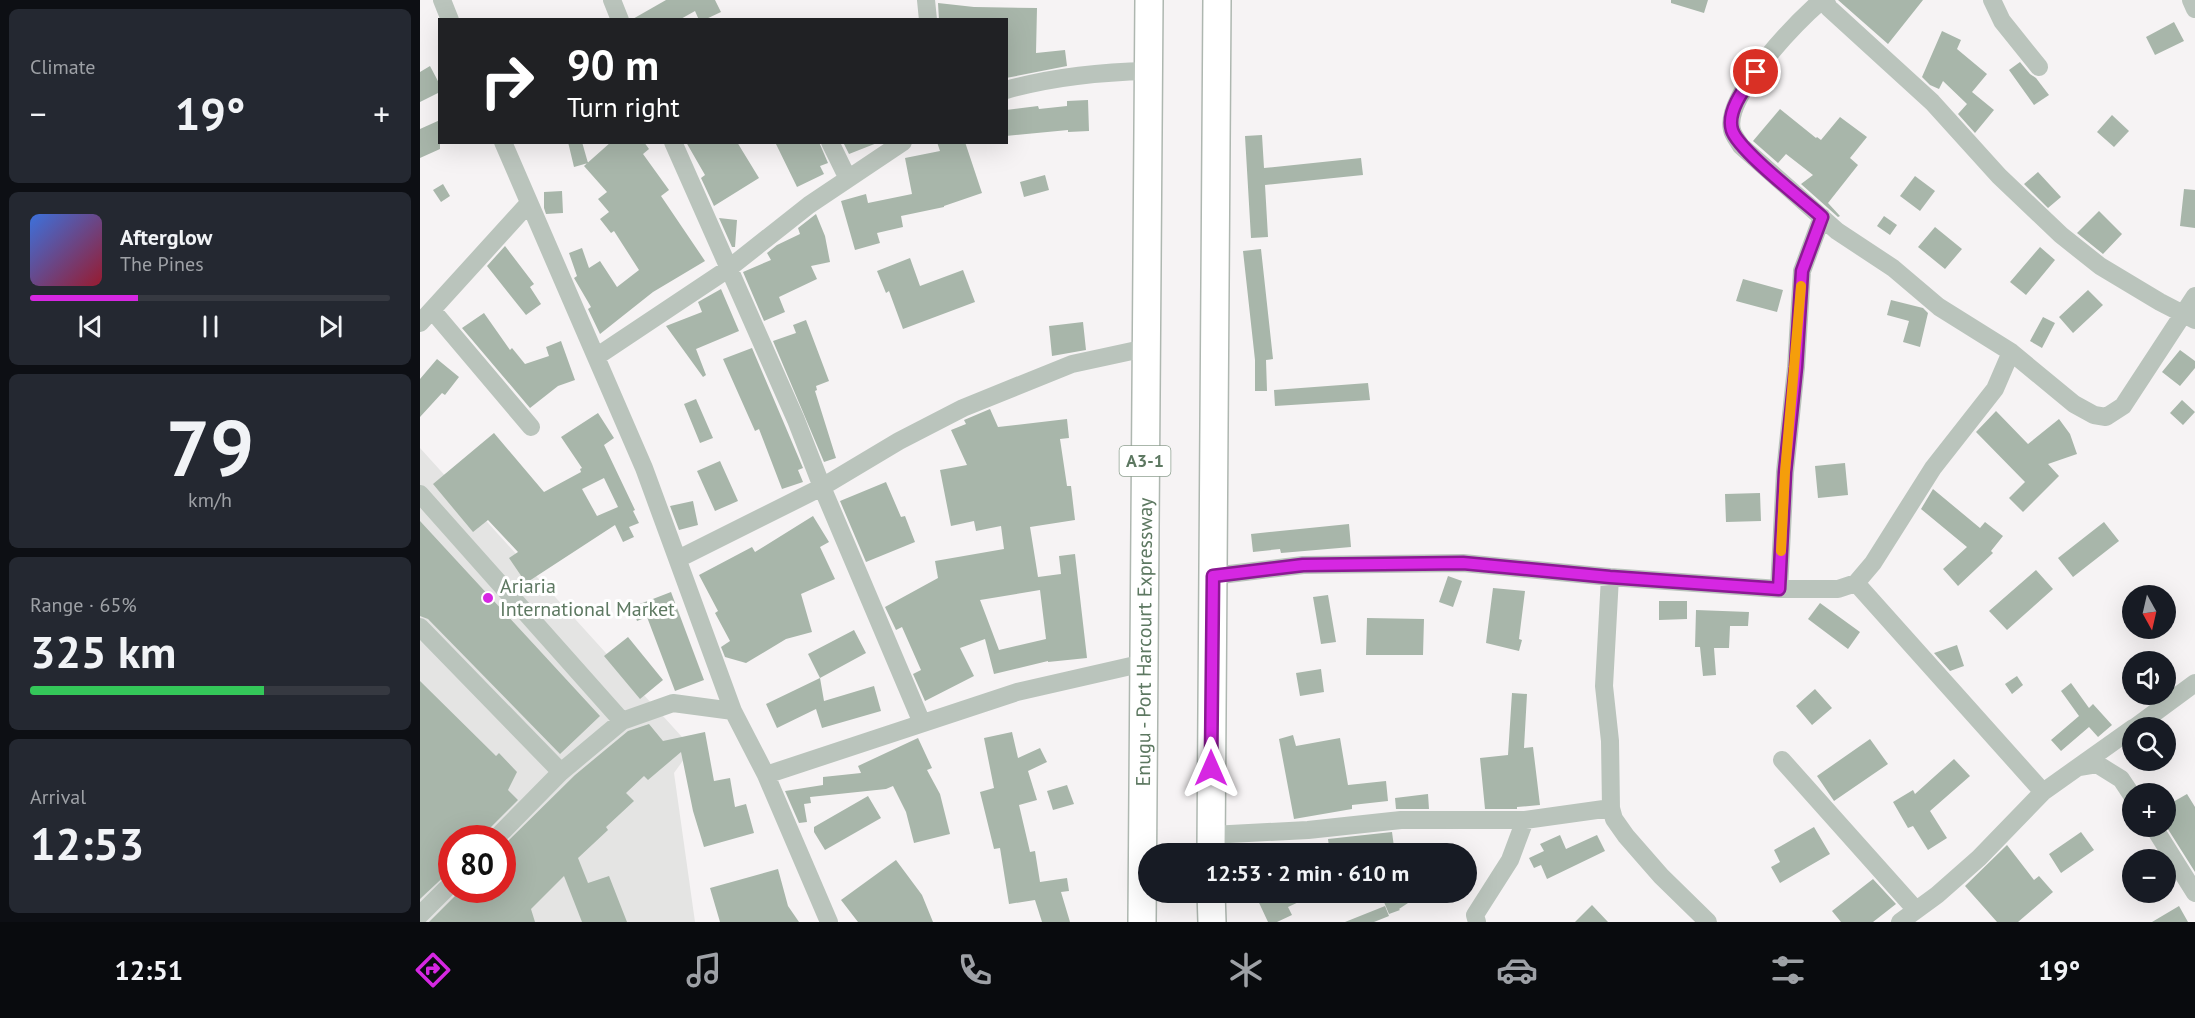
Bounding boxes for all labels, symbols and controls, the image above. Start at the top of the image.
text: 90 m [567,37,659,92]
icon: right [468,42,546,120]
pin [1730,46,1781,97]
text: Climate [30,54,96,80]
icon: arrive [1739,55,1772,88]
text: 19° [175,84,245,142]
text: Turn right [567,90,680,124]
text: − [30,92,47,135]
text: + [373,92,390,135]
text: Afterglow [120,223,212,251]
text: The Pines [120,251,204,277]
icon: previous [74,310,107,343]
icon: pause [194,310,227,343]
icon: next [314,310,347,343]
text: 79 [166,397,254,498]
road number: A3-1 [1120,446,1170,476]
text: km/h [188,487,232,513]
street label: Enugu - Port Harcourt Expressway [1130,497,1158,787]
place label: Ariaria International Market [500,573,675,622]
north arrow [2122,585,2176,639]
map controls [2122,585,2176,903]
marker: Ariaria International Market [481,591,495,605]
text: Range · 65% [30,592,137,618]
text: 325 km [30,622,176,680]
button: sound [2122,651,2176,705]
button: search [2122,717,2176,771]
position arrow [1179,736,1243,800]
button: + [2122,783,2176,837]
text: Arrival [30,784,86,810]
text: 12:53 [30,814,144,872]
speed limit sign: 80 [438,825,516,903]
button: − [2122,849,2176,903]
text: 12:53 · 2 min · 610 m [1206,859,1409,887]
icon: directions [412,949,454,991]
icon: music [683,949,725,991]
icon: phone [954,949,996,991]
icon: climate [1225,949,1267,991]
icon: car [1496,949,1538,991]
icon: filters [1767,949,1809,991]
text: 12:51 [115,953,183,987]
text: 19° [2038,953,2080,987]

